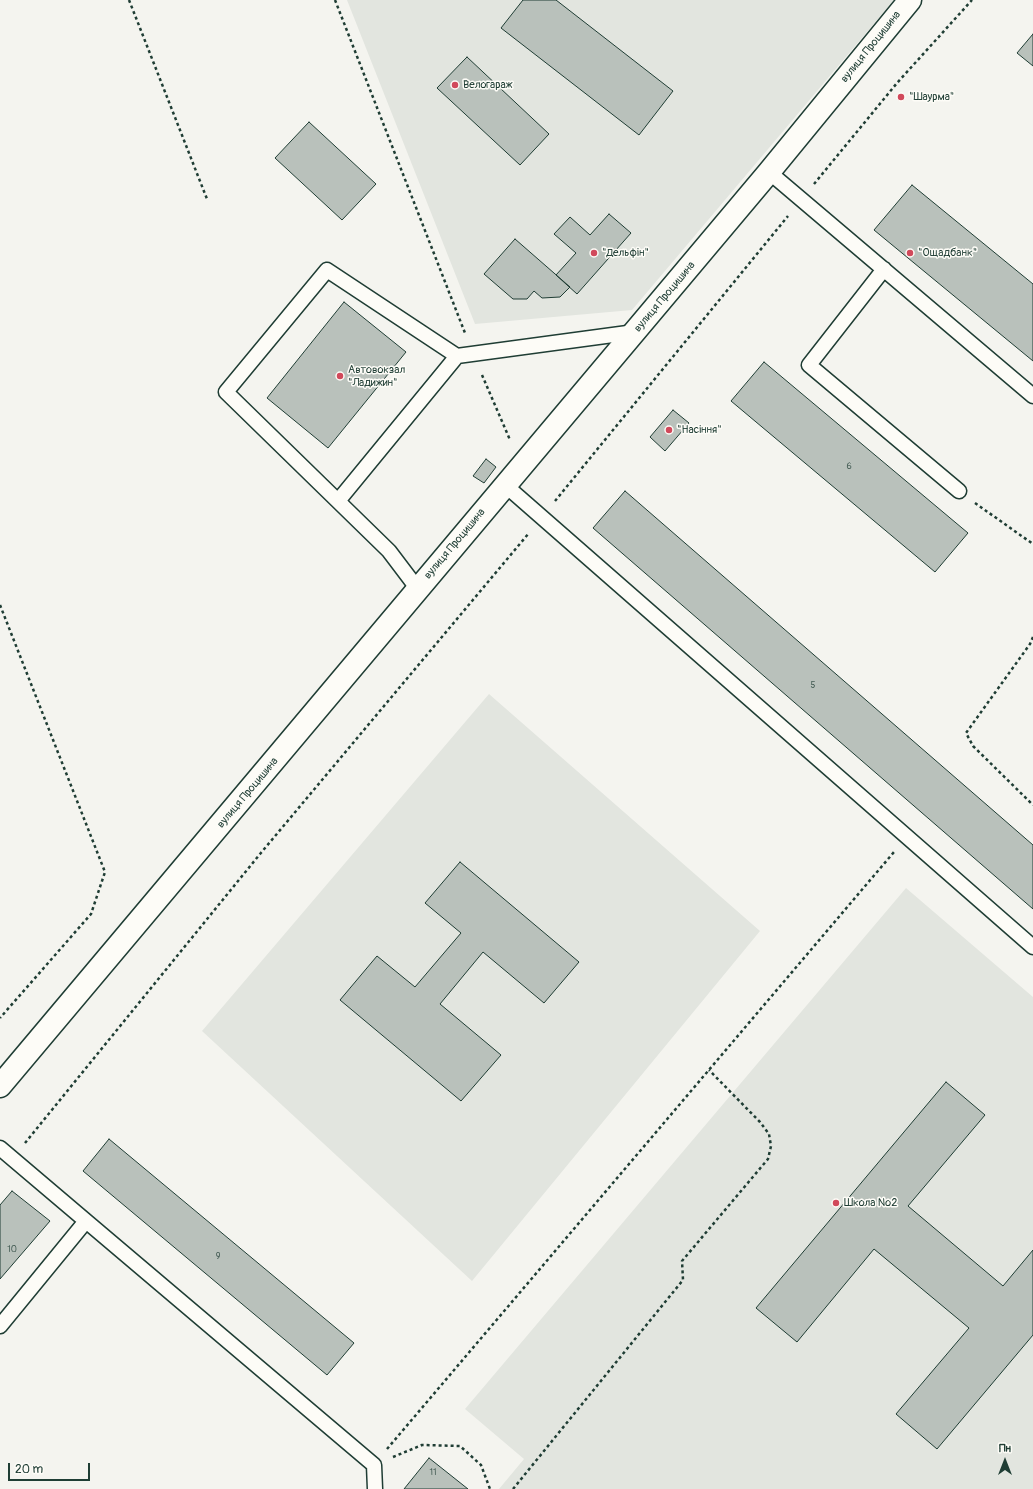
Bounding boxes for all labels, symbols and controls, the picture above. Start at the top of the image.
street label: вулиця Процишина [838,9,904,85]
place label: Велогараж [463,78,513,92]
marker: Велогараж [450,80,460,90]
place label: "Шаурма" [909,90,954,104]
marker: "Шаурма" [896,92,906,102]
place label: "Дельфін" [602,246,649,260]
place label: "Ощадбанк" [918,246,977,260]
marker: "Дельфін" [589,248,599,258]
marker: "Ощадбанк" [905,248,915,258]
street label: вулиця Процишина [632,259,698,335]
place label: Автовокзал "Ладижин" [348,363,405,389]
marker: Автовокзал "Ладижин" [335,371,345,381]
place label: "Насіння" [677,423,722,437]
marker: "Насіння" [664,425,674,435]
house number: 6 [846,462,852,472]
street label: вулиця Процишина [422,506,488,582]
house number: 5 [811,681,815,691]
street label: вулиця Процишина [215,755,281,831]
place label: Школа №2 [844,1196,897,1210]
marker: Школа №2 [831,1198,841,1208]
house number: 10 [7,1245,17,1255]
house number: 9 [216,1252,220,1262]
north arrow [985,1441,1025,1481]
text: Пн [999,1442,1011,1455]
scale bar [10,1455,92,1481]
text: 20 m [15,1462,43,1477]
house number: 11 [429,1468,437,1478]

